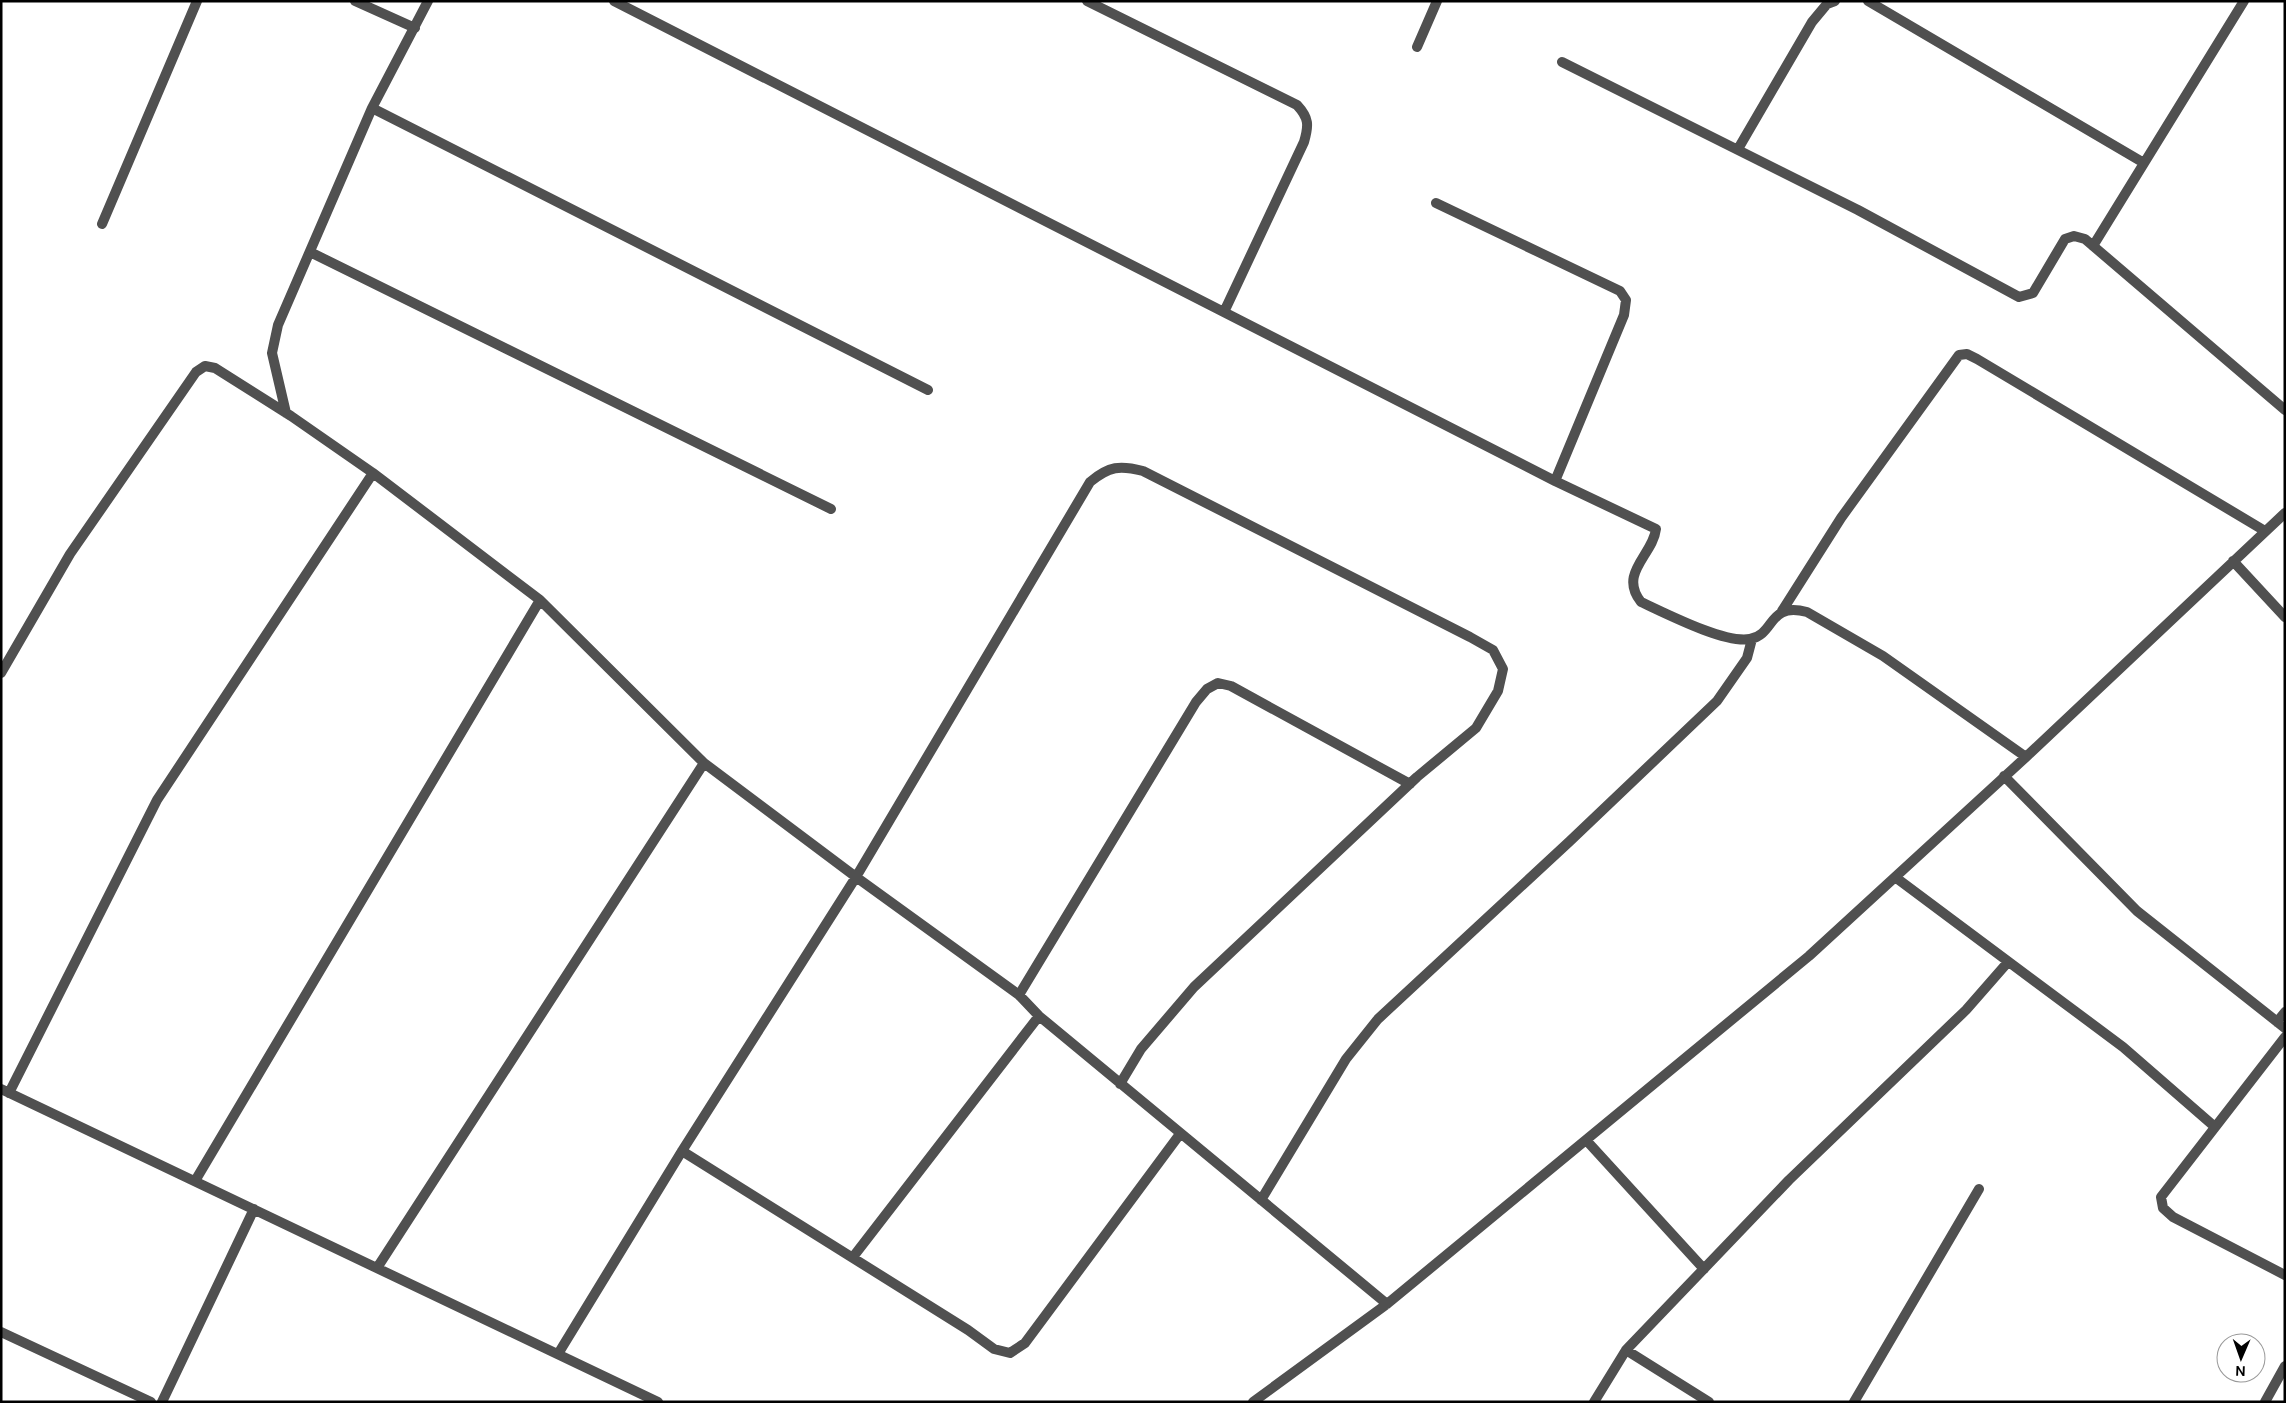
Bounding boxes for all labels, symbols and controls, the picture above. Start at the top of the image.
north arrow [2216,1333,2266,1383]
text: N [2235,1362,2246,1380]

